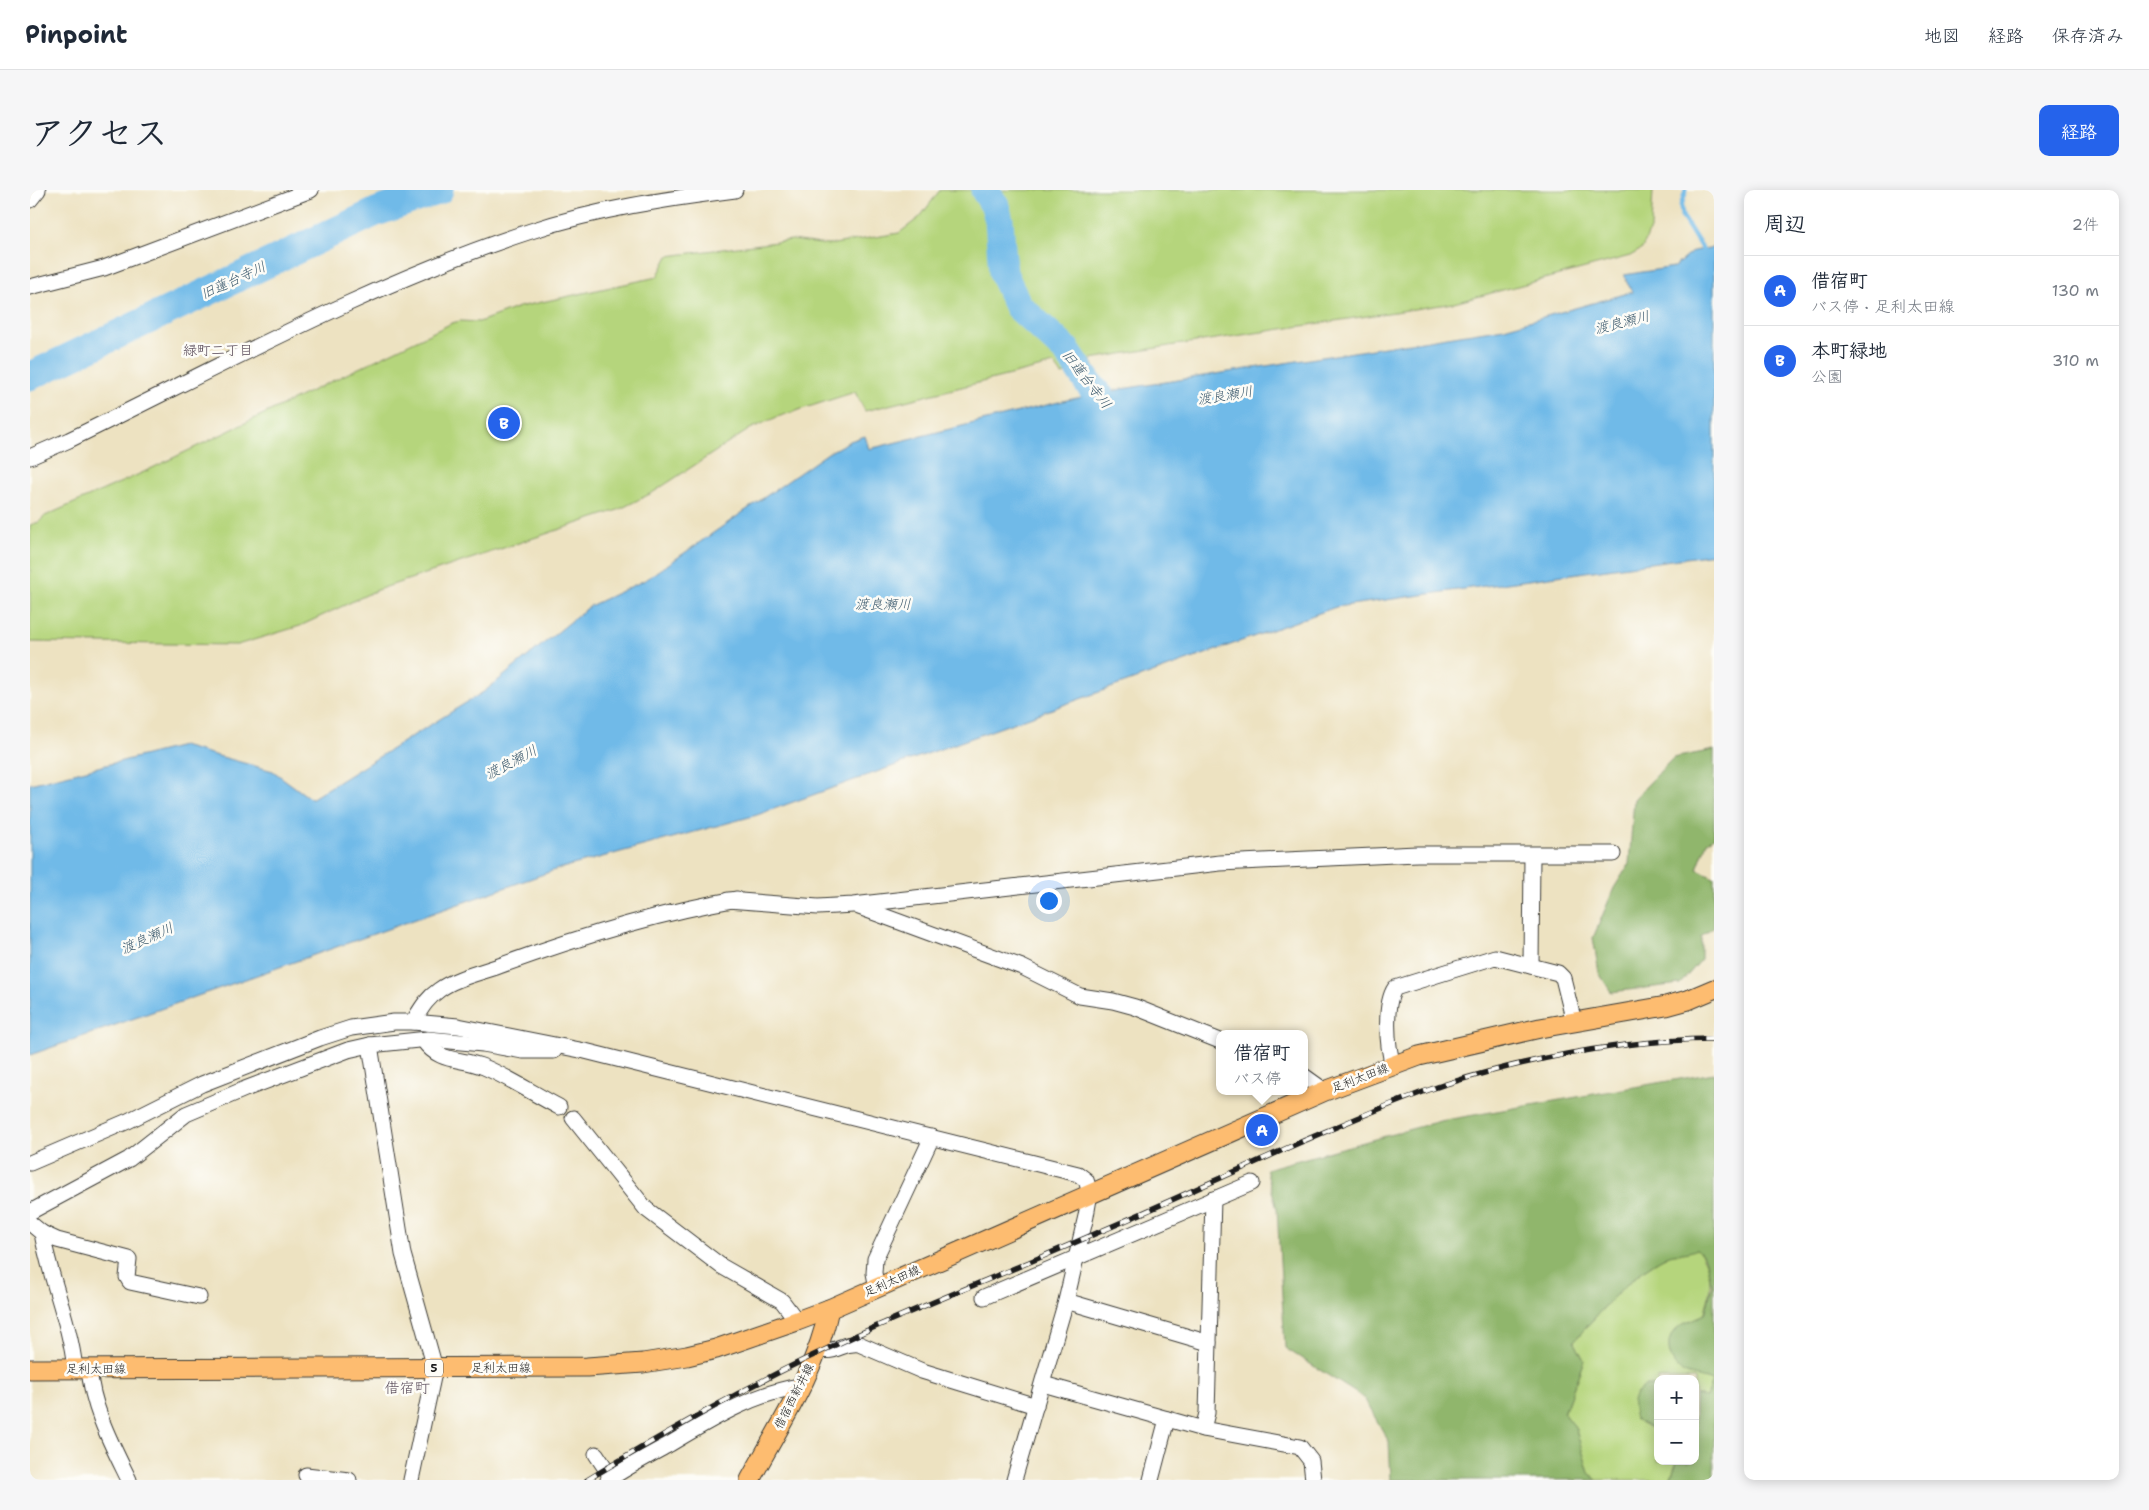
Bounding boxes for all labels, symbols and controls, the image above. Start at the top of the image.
text: Pinpoint [25,19,127,51]
text: 地図 [1924,24,1960,48]
text: 経路 [1988,24,2024,48]
text: 保存済み [2052,24,2124,48]
button: 経路 [2039,105,2119,156]
text: アクセス [30,109,168,156]
text: 周辺 [1764,210,1806,238]
text: 2件 [2072,214,2099,235]
water label: 旧蓮台寺川 [197,257,269,303]
text: 借宿町 [1811,268,1868,293]
text: A [1774,280,1786,301]
text: 130 m [2052,280,2099,301]
text: バス停 · 足利太田線 [1811,296,1954,317]
water label: 渡良瀬川 [1593,306,1651,338]
text: 本町緑地 [1811,338,1887,363]
district label: 緑町二丁目 [183,341,253,359]
water label: 旧蓮台寺川 [1058,346,1116,412]
text: B [1775,350,1785,371]
text: 310 m [2052,350,2099,371]
text: 公園 [1811,366,1843,387]
water label: 渡良瀬川 [1196,382,1254,408]
pin: B [488,404,520,442]
water label: 渡良瀬川 [855,595,911,613]
water label: 渡良瀬川 [482,741,540,783]
your location [1036,888,1062,914]
water label: 渡良瀬川 [118,918,176,958]
popup [1216,1030,1308,1095]
text: 借宿町 [1233,1040,1291,1065]
street label: 足利太田線 [1329,1060,1391,1096]
text: バス停 [1233,1068,1282,1089]
pin: A [1246,1111,1278,1149]
street label: 足利太田線 [861,1261,923,1301]
road number: 5 [425,1360,443,1376]
street label: 足利太田線 [471,1360,531,1376]
street label: 借宿西新井線 [771,1360,817,1432]
street label: 足利太田線 [66,1361,126,1377]
map controls [1654,1375,1699,1465]
button: + [1654,1375,1699,1420]
district label: 借宿町 [384,1378,430,1398]
button: − [1654,1420,1699,1465]

